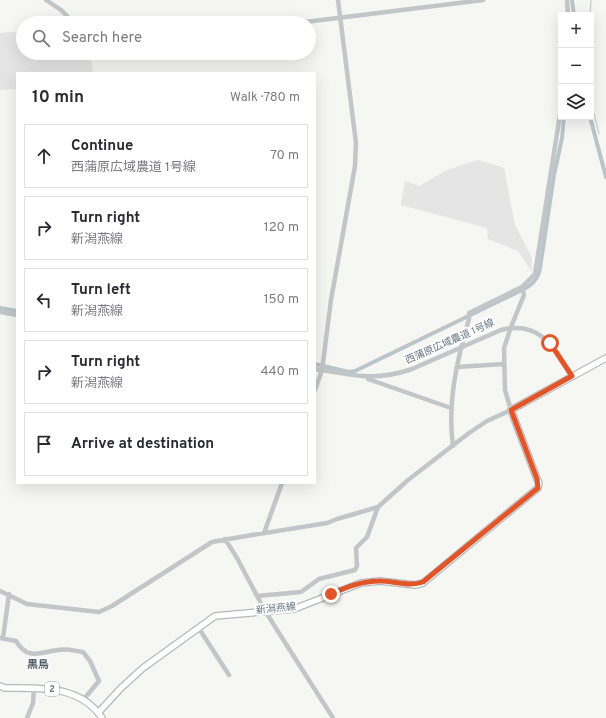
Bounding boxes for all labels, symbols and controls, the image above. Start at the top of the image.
map controls [558,12,594,120]
button: + [558,12,594,48]
search box [16,16,316,60]
icon: search [30,27,52,49]
text: Search here [62,29,142,48]
button: − [558,48,594,84]
button: layers [558,84,594,120]
text: 10 min [32,87,84,109]
text: Walk · 780 m [230,90,300,106]
text: Continue [71,137,133,156]
icon: ahead [33,145,55,167]
text: 70 m [270,148,299,164]
text: 西蒲原広域農道 1号線 [71,160,196,176]
text: Turn right [71,209,140,228]
icon: right [33,217,55,239]
text: 120 m [264,220,299,236]
text: 新潟燕線 [71,232,123,248]
text: Turn left [71,281,131,300]
icon: left [33,289,55,311]
text: 150 m [264,292,299,308]
text: 新潟燕線 [71,304,123,320]
street label: 西蒲原広域農道 1号線 [403,317,497,367]
route start [541,334,559,352]
text: Turn right [71,353,140,372]
icon: right [33,361,55,383]
text: 440 m [260,364,299,380]
text: 新潟燕線 [71,376,123,392]
icon: arrive [33,433,55,455]
text: Arrive at destination [71,435,214,454]
route end [322,585,340,603]
street label: 新潟燕線 [255,600,297,618]
district label: 黒鳥 [27,658,49,672]
road number: 2 [45,682,59,696]

